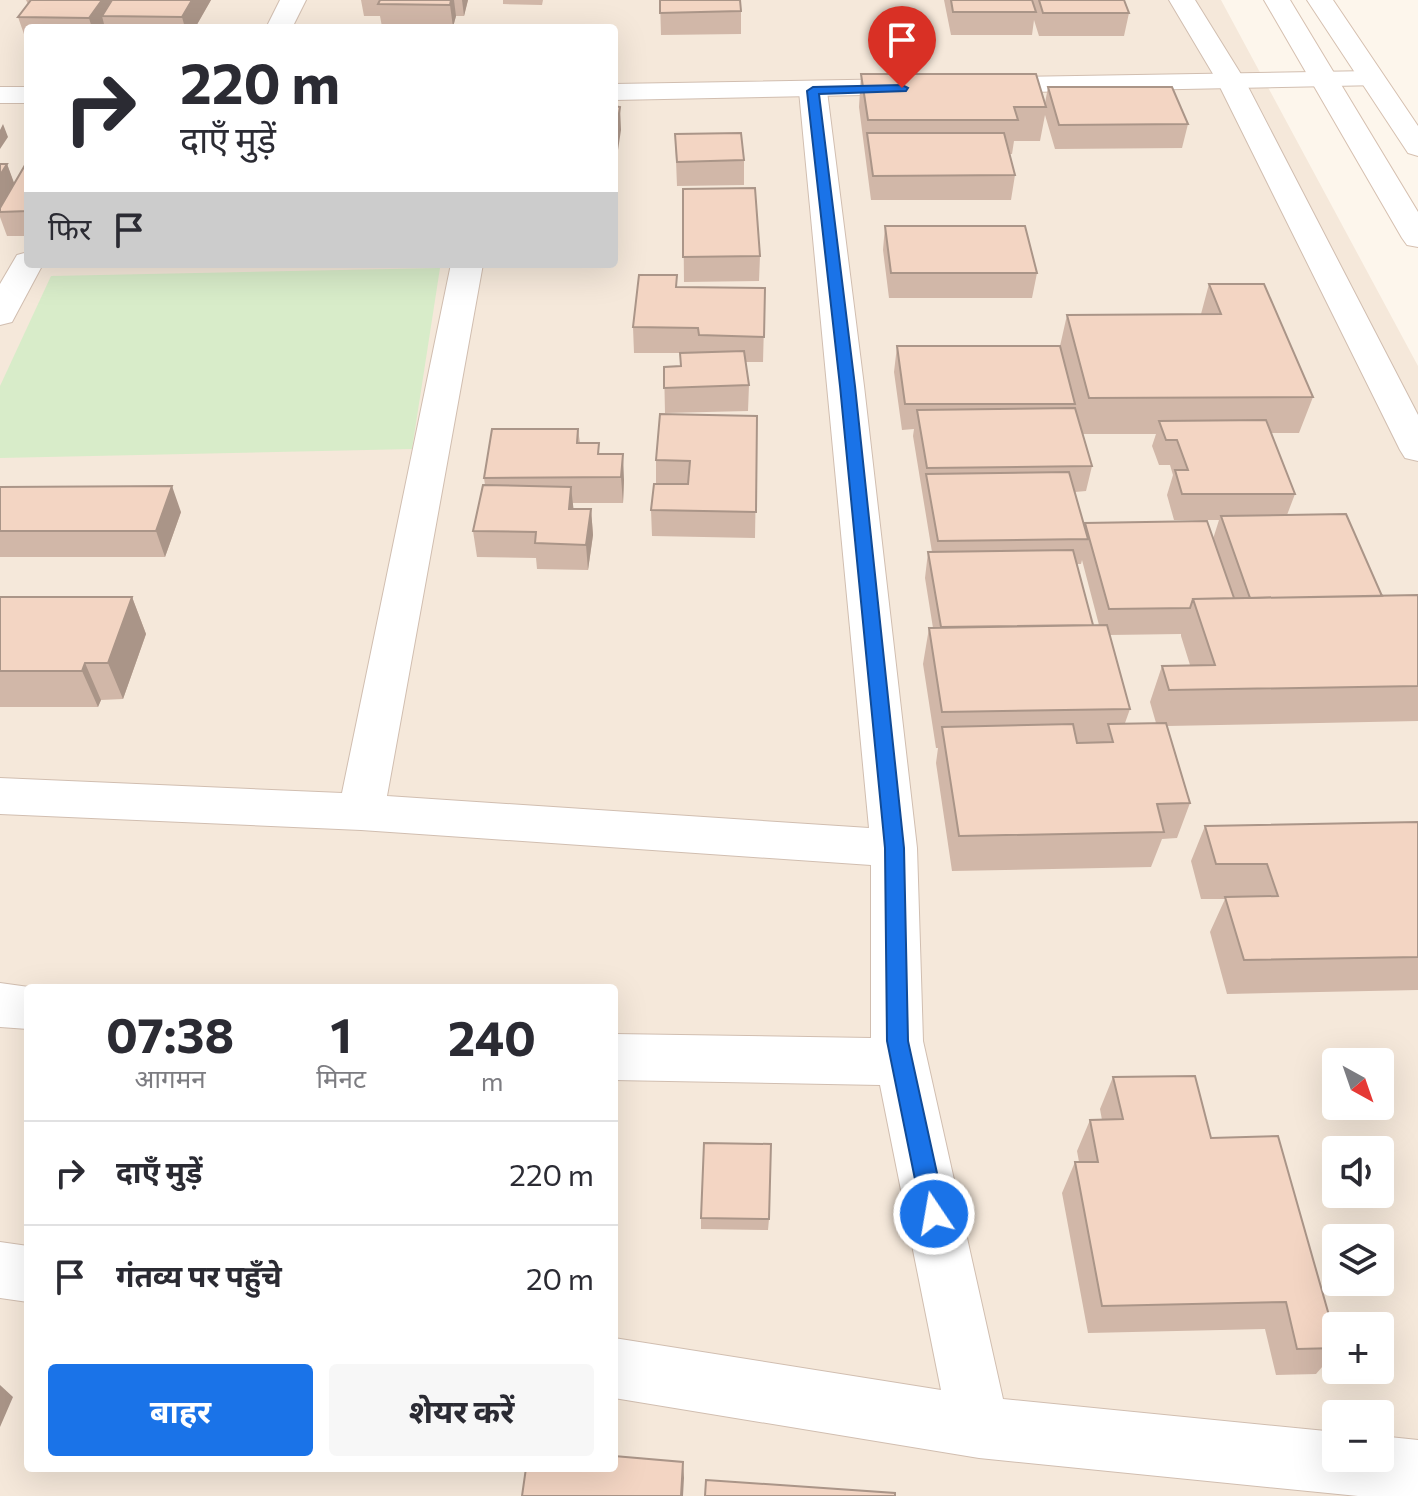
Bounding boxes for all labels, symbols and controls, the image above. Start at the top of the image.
pin [868,6,936,88]
icon: arrive [880,18,924,62]
text: 220 m [180,47,340,116]
icon: right [48,56,152,160]
text: दाएँ मुड़ें [180,116,276,160]
icon: arrive [107,208,151,252]
text: फिर [48,209,91,246]
text: 07:38 [106,1004,234,1063]
text: 1 [330,1004,352,1063]
text: 240 [448,1007,536,1066]
north arrow [1322,1048,1394,1120]
map controls [1322,1048,1394,1472]
text: आगमन [134,1062,206,1093]
text: मिनट [316,1062,366,1093]
text: m [481,1065,503,1096]
button: sound [1322,1136,1394,1208]
icon: right [48,1151,92,1195]
text: दाएँ मुड़ें [116,1152,202,1189]
text: 220 m [509,1155,594,1192]
position arrow [892,1172,976,1256]
button: layers [1322,1224,1394,1296]
icon: arrive [48,1255,92,1299]
text: गंतव्य पर पहुँचे [116,1256,282,1293]
text: 20 m [526,1259,594,1296]
button: + [1322,1312,1394,1384]
button: बाहर [48,1364,313,1456]
button: शेयर करें [329,1364,594,1456]
button: − [1322,1400,1394,1472]

